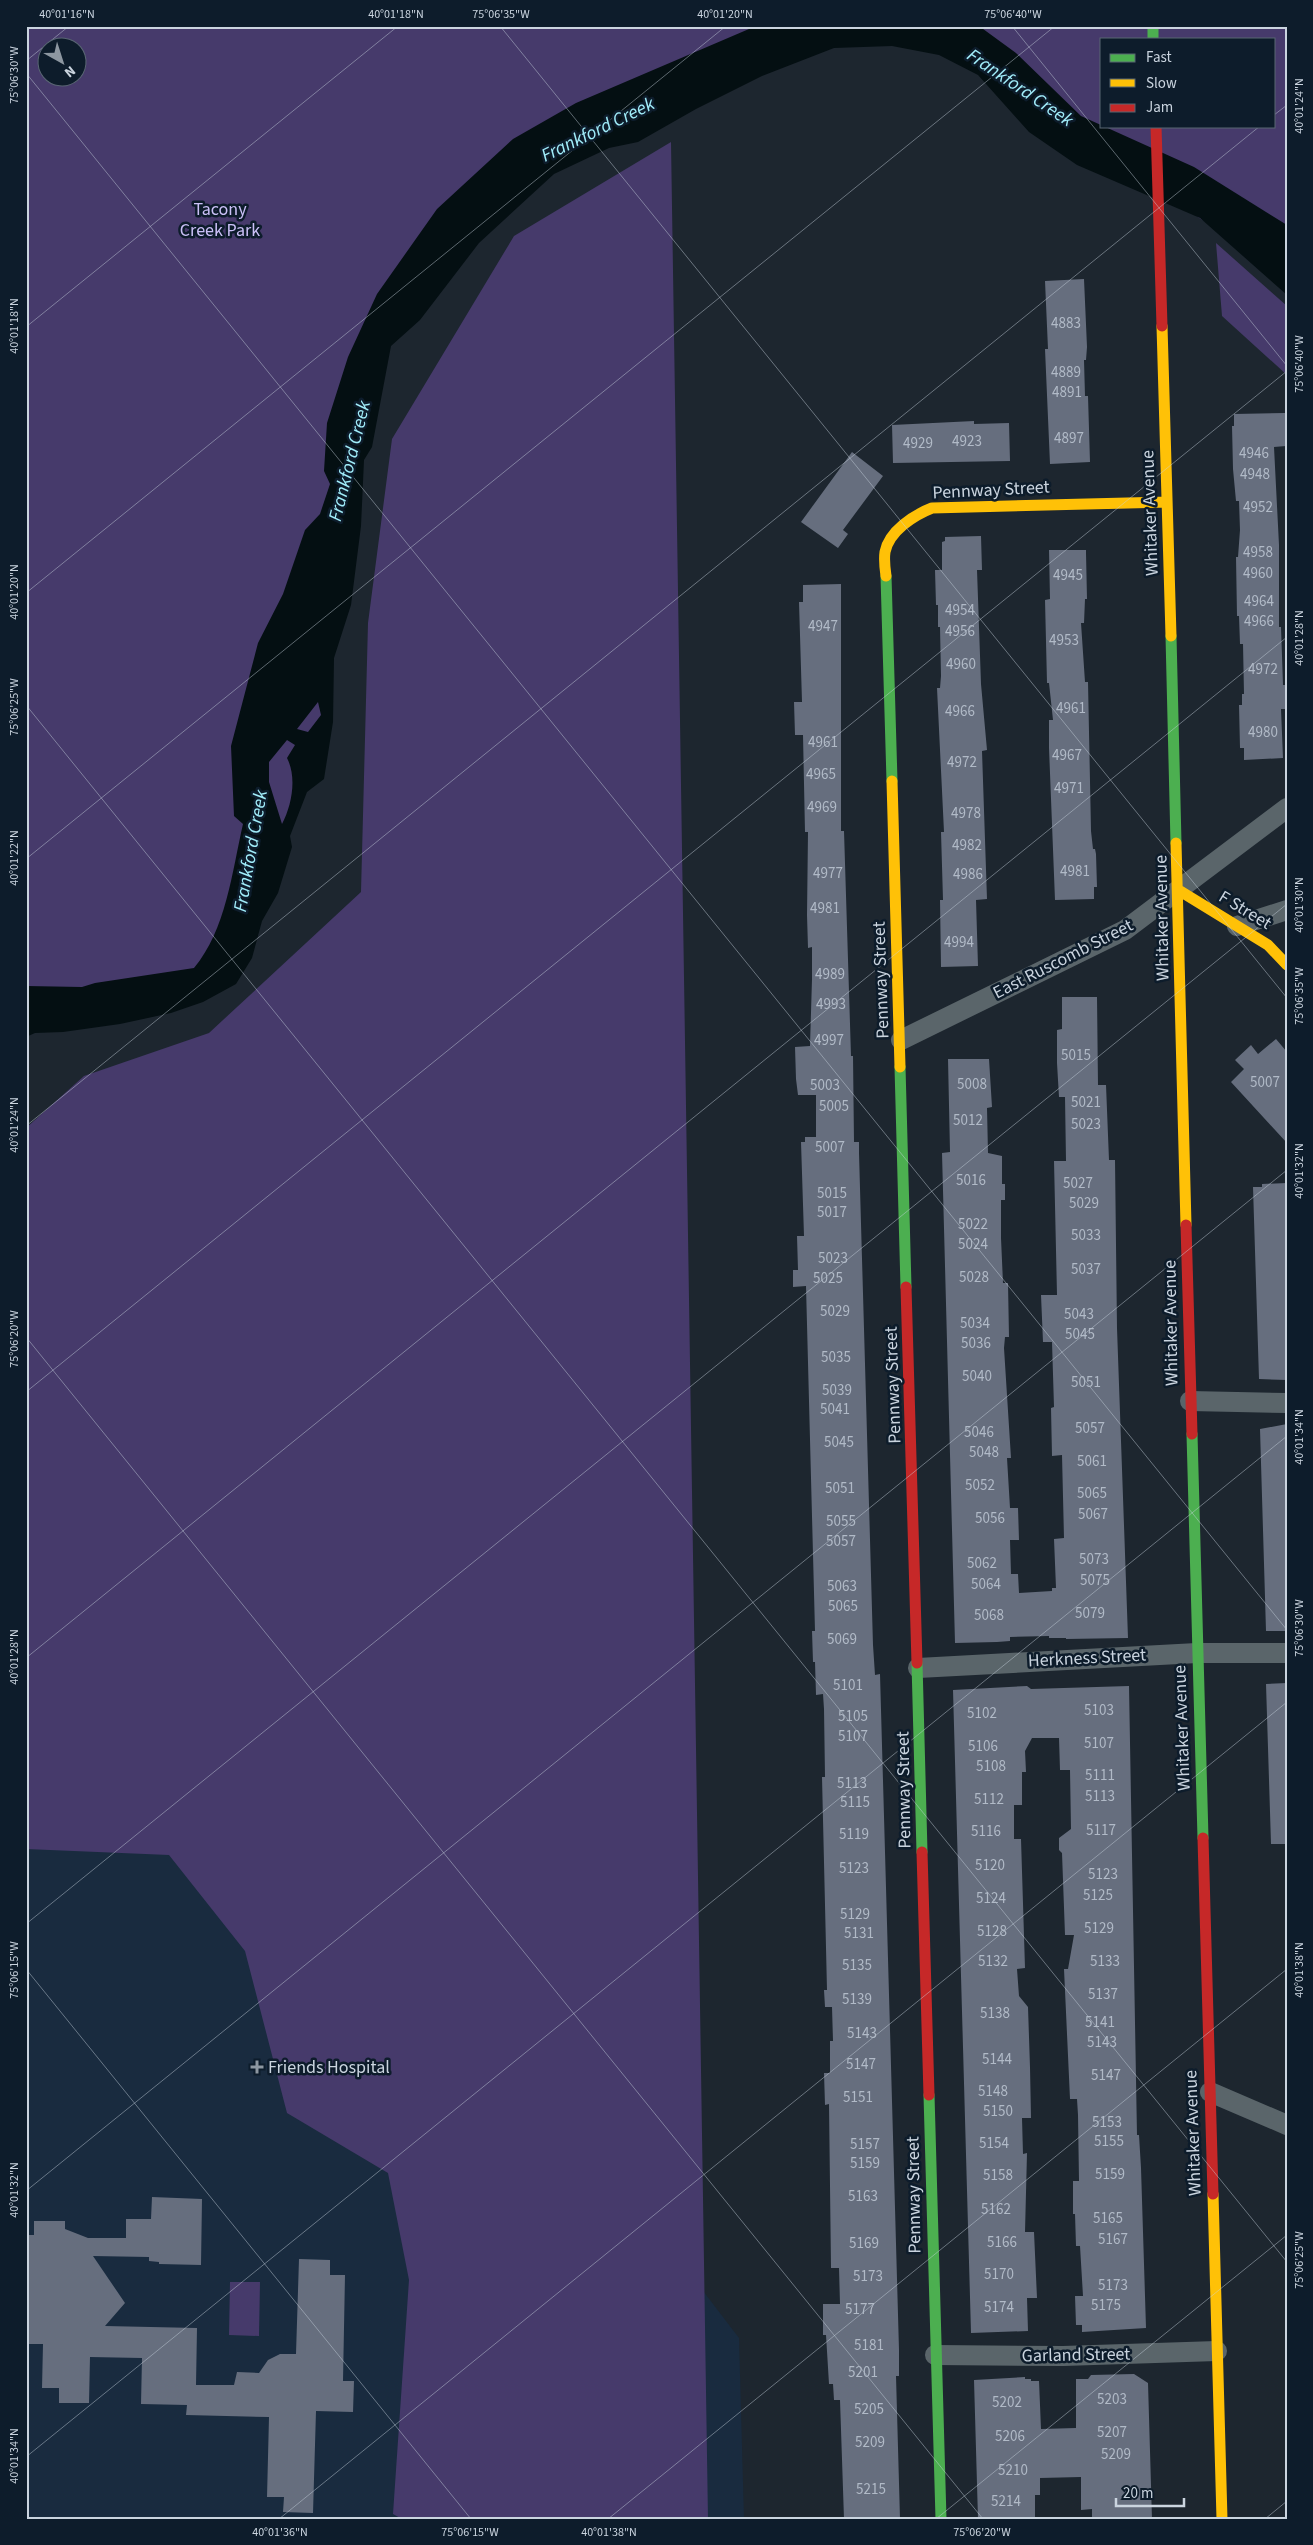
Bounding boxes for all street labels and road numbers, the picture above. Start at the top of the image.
street label: Whitaker Avenue [1135,450,1165,576]
street label: Pennway Street [932,474,1050,506]
street label: Whitaker Avenue [1148,855,1176,981]
street label: F Street [1214,884,1276,936]
street label: East Ruscomb Street [989,913,1137,1005]
street label: Pennway Street [866,921,896,1039]
street label: Whitaker Avenue [1157,1260,1185,1386]
street label: Pennway Street [878,1326,908,1444]
street label: Herkness Street [1027,1642,1147,1674]
street label: Whitaker Avenue [1167,1665,1197,1791]
street label: Pennway Street [890,1731,918,1849]
street label: Whitaker Avenue [1178,2070,1208,2196]
street label: Pennway Street [900,2136,928,2254]
street label: Garland Street [1021,2342,1131,2368]

